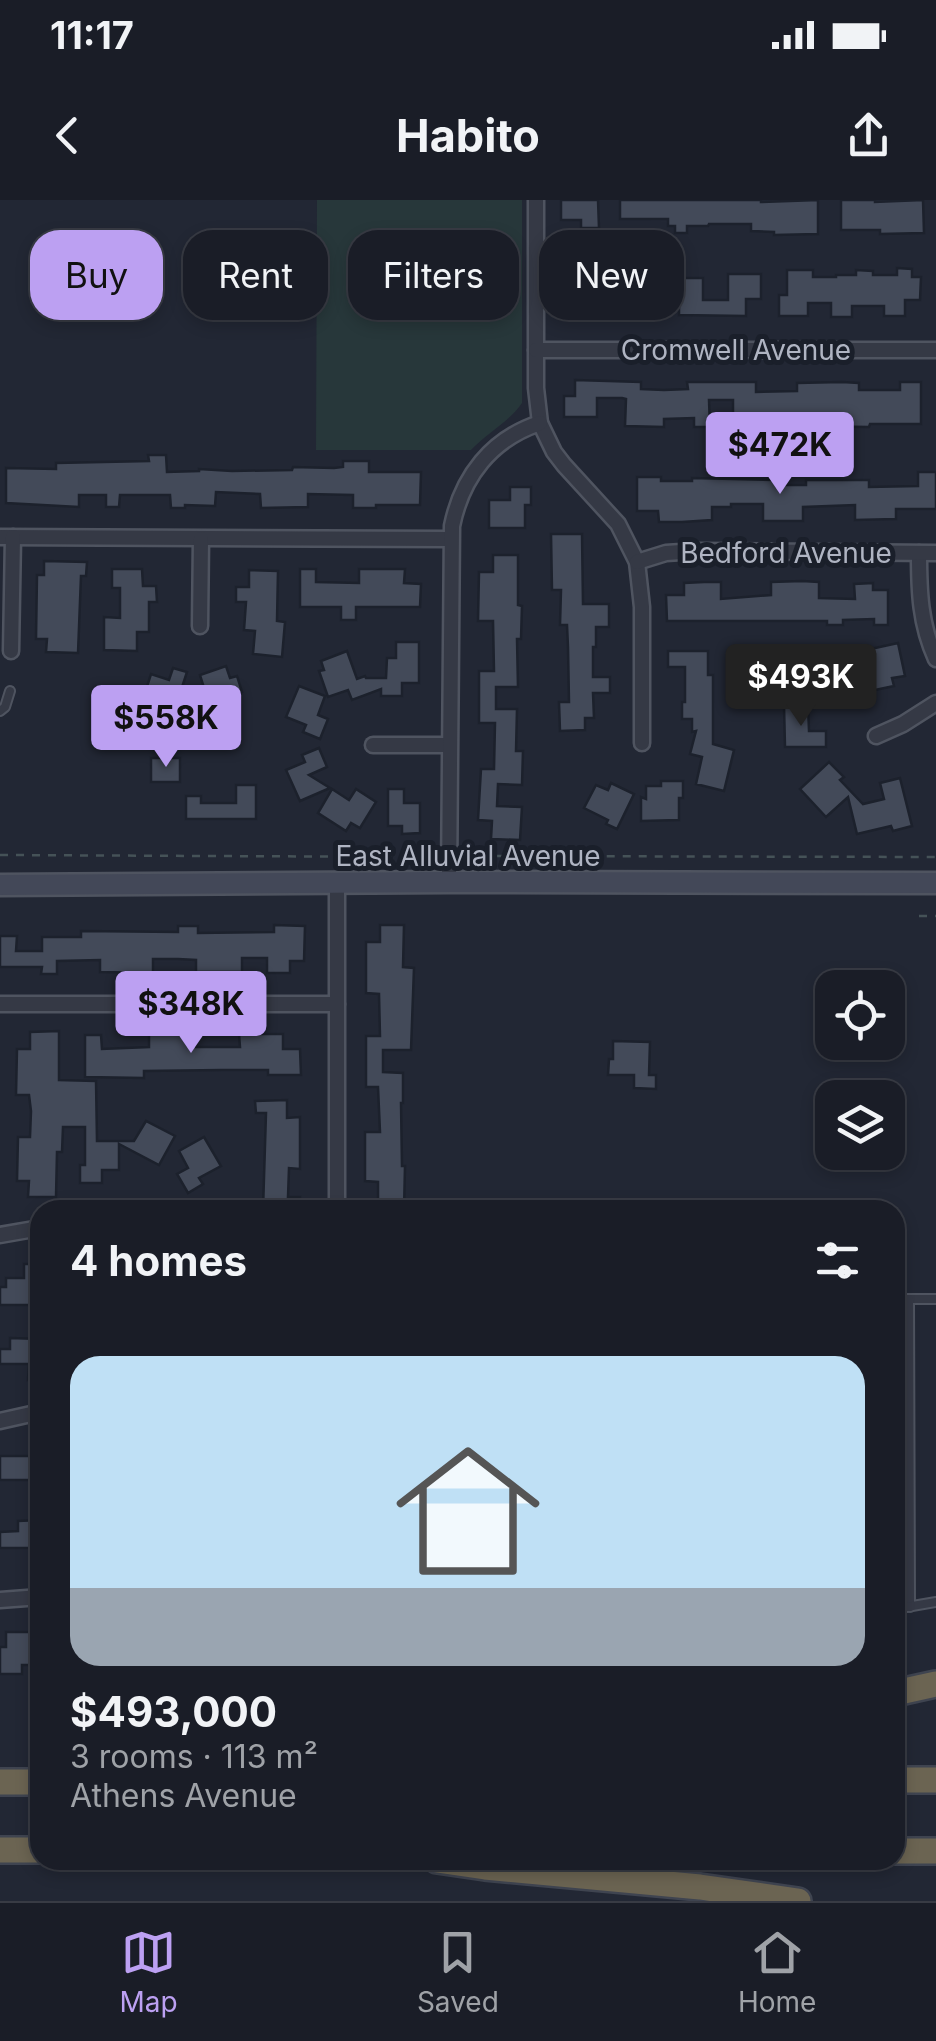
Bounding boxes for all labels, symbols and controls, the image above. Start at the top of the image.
text: 11:17 [50,12,134,58]
icon: back [40,108,95,163]
text: Habito [396,108,540,163]
icon: share [841,108,896,163]
chip: Buy [30,230,163,320]
chip: Rent [183,230,328,320]
chip: Filters [348,230,519,320]
chip: New [539,230,684,320]
street label: Cromwell Avenue [621,333,851,367]
pin: $472K [710,412,850,497]
text: $472K [728,425,832,464]
street label: Bedford Avenue [680,536,892,570]
pin: $493K [731,644,871,729]
text: $493K [747,657,855,696]
pin: $558K [96,685,236,770]
text: $558K [113,698,219,737]
street label: East Alluvial Avenue [335,839,601,873]
map controls [815,970,905,1170]
button: locate [815,970,905,1060]
pin: $348K [121,971,261,1056]
text: $348K [137,984,245,1023]
button: layers [815,1080,905,1170]
icon: filters [810,1233,865,1288]
text: 4 homes [70,1235,247,1286]
icon: home [378,1421,558,1601]
text: $493,000 [70,1686,277,1737]
text: 3 rooms · 113 m² [70,1737,318,1776]
text: Athens Avenue [70,1776,297,1815]
tab: Map [120,1925,178,2019]
tab: Saved [417,1925,499,2019]
tab: Home [738,1925,816,2019]

